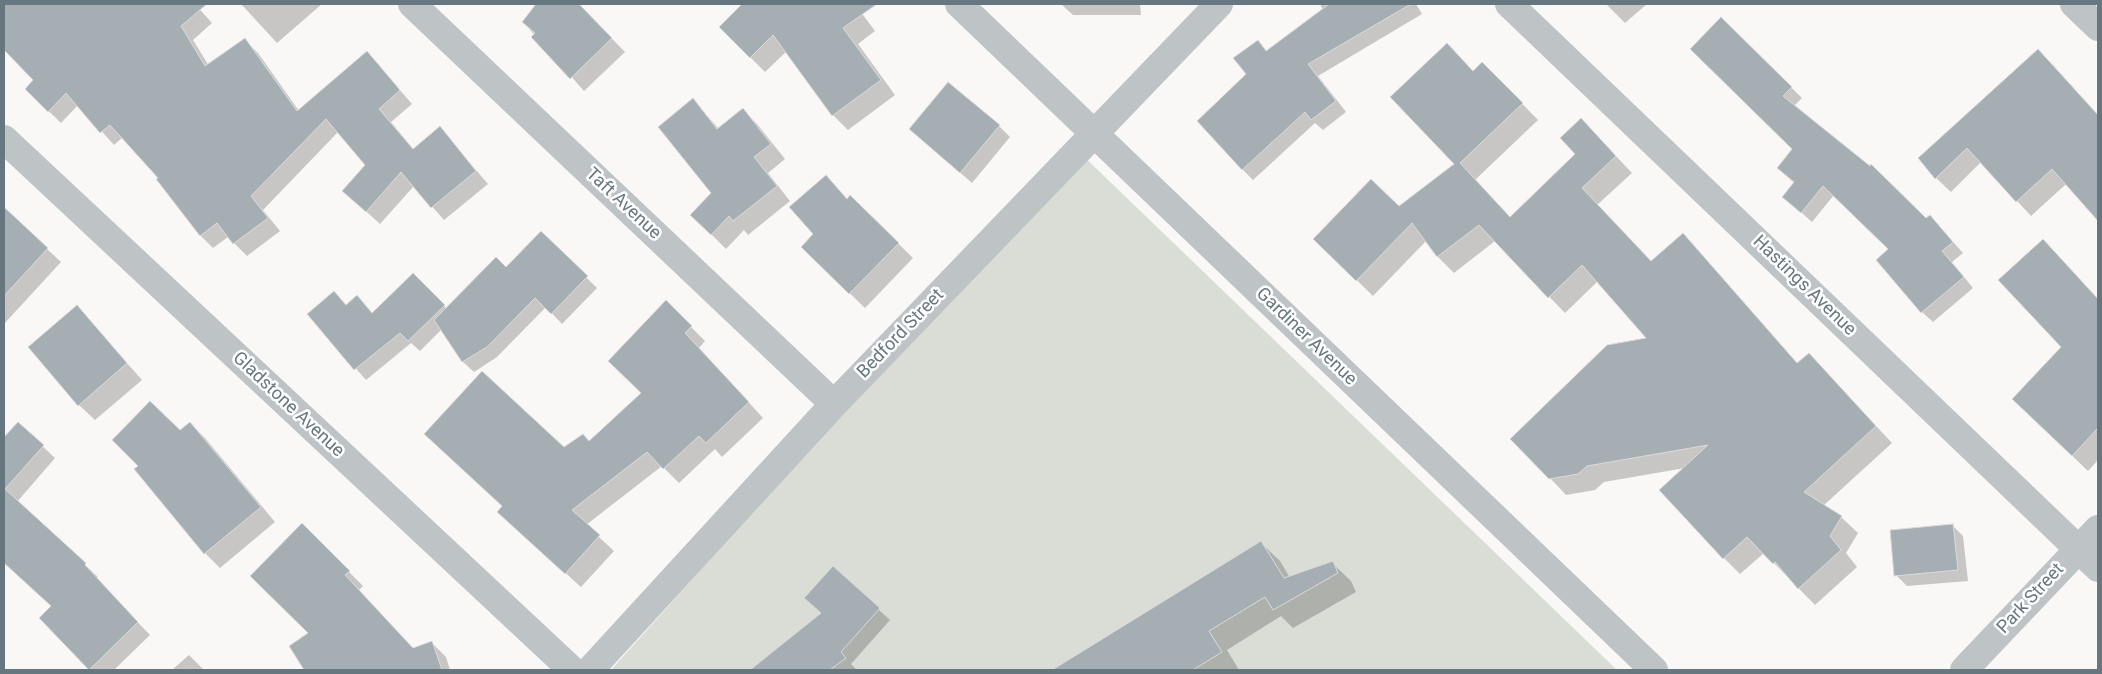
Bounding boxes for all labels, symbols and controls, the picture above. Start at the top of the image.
street label: Taft Avenue [581,164,665,244]
street label: Hastings Avenue [1748,231,1860,341]
street label: Gardiner Avenue [1251,284,1361,390]
street label: Bedford Street [853,285,949,383]
street label: Gladstone Avenue [228,348,348,462]
street label: Park Street [1993,559,2069,639]

